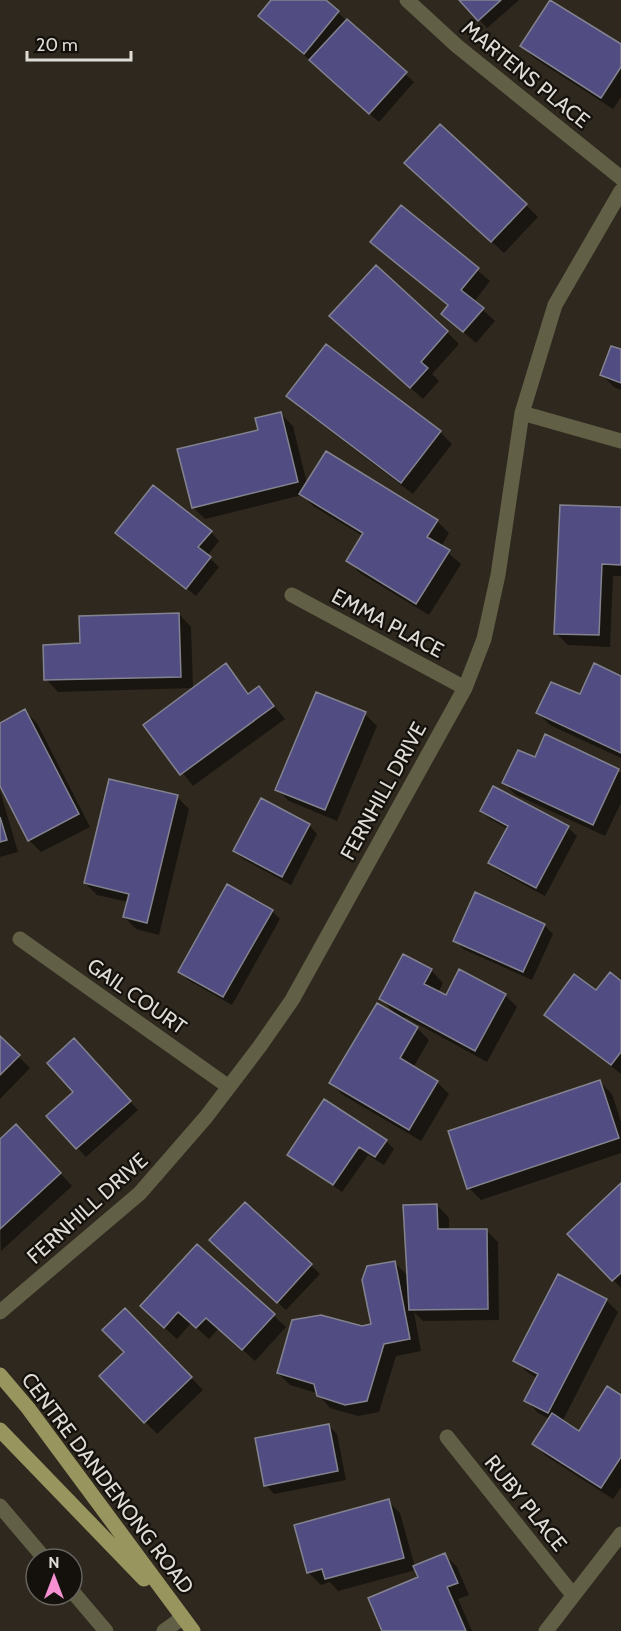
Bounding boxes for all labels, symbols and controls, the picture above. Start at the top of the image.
street label: MARTENS PLACE [457,15,595,133]
scale bar [27,24,130,62]
text: 20 m [36,34,78,56]
street label: EMMA PLACE [328,583,448,663]
street label: FERNHILL DRIVE [335,718,431,864]
street label: GAIL COURT [83,953,191,1039]
street label: FERNHILL DRIVE [22,1147,152,1269]
street label: CENTRE DANDENONG ROAD [17,1367,199,1599]
street label: RUBY PLACE [480,1450,572,1556]
north arrow [24,1547,84,1607]

